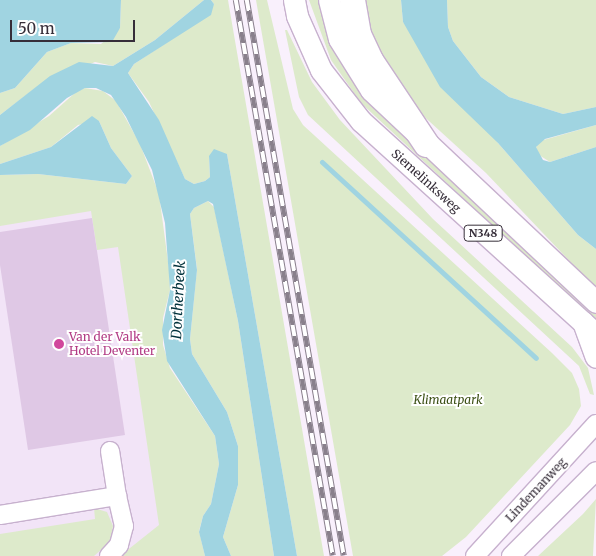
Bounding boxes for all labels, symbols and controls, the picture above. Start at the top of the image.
scale bar [12,10,138,42]
text: 50 m [18,19,55,38]
street label: Siemelinksweg [389,146,463,216]
road number: N348 [463,224,503,242]
water label: Dortherbeek [168,260,188,340]
place label: Van der Valk Hotel Deventer [69,330,155,358]
marker: Van der Valk Hotel Deventer [53,338,65,350]
park label: Klimaatpark [414,393,482,407]
street label: Lindemanweg [503,455,569,525]

